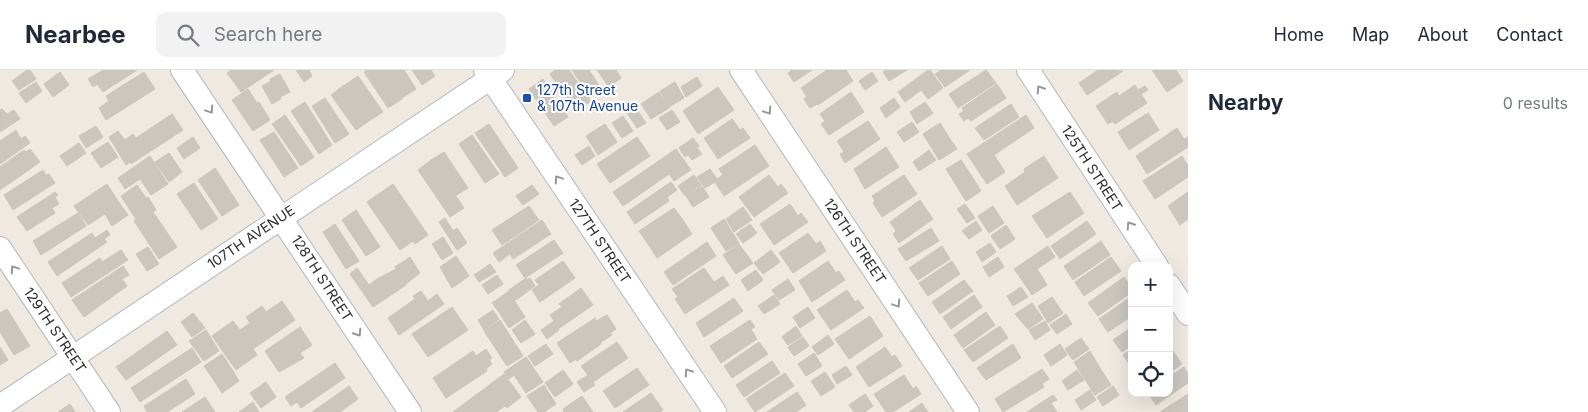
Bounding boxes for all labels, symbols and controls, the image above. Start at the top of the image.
search box [156,12,506,57]
text: Nearbee [25,20,126,49]
icon: search [174,21,202,49]
text: Search here [214,23,322,46]
text: Home [1274,24,1324,45]
text: Map [1352,24,1389,45]
text: About [1417,24,1468,45]
text: Contact [1496,24,1563,45]
place label: 127th Street & 107th Avenue [537,81,638,114]
one-way arrow [1037,86,1047,95]
text: Nearby [1208,90,1283,115]
marker: 127th Street & 107th Avenue [521,92,533,104]
text: 0 results [1503,93,1568,113]
one-way arrow [204,105,213,114]
one-way arrow [762,105,771,114]
street label: 125TH STREET [1058,122,1127,214]
one-way arrow [555,175,564,184]
street label: 127TH STREET [566,195,635,286]
street label: 126TH STREET [821,195,890,287]
street label: 107TH AVENUE [204,201,298,272]
one-way arrow [1127,221,1136,231]
street label: 128TH STREET [288,232,357,324]
map controls [1128,262,1173,397]
button: + [1128,262,1173,307]
one-way arrow [11,266,20,275]
street label: 129TH STREET [21,284,90,376]
one-way arrow [890,299,900,308]
button: − [1128,307,1173,352]
one-way arrow [352,327,361,337]
button: locate [1128,352,1173,397]
one-way arrow [685,368,694,377]

